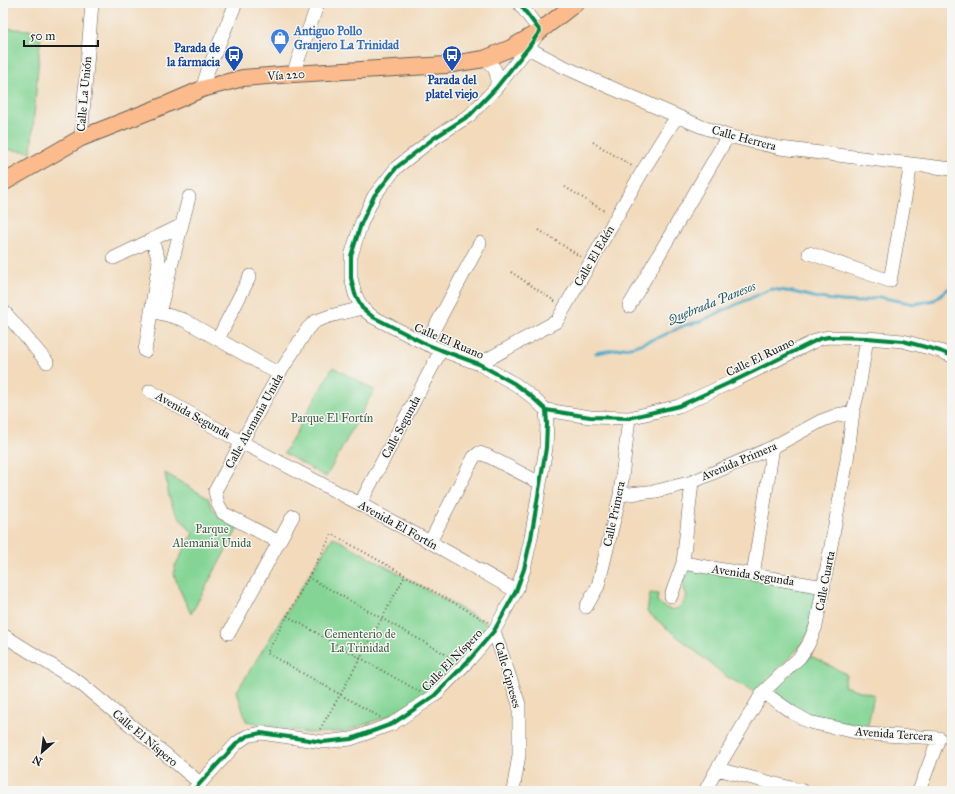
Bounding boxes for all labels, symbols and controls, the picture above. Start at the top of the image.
scale bar [24,22,98,48]
place label: Antiguo Pollo Granjero La Trinidad [293,24,400,53]
shop icon: Antiguo Pollo Granjero La Trinidad [269,27,291,55]
text: 50 m [30,29,55,43]
place label: Parada de la farmacia [166,41,221,69]
bus stop icon: Parada de la farmacia [223,44,245,72]
bus stop icon: Parada del platel viejo [441,44,463,72]
street label: Calle La Unión [74,55,94,132]
street label: Vía 220 [266,67,305,83]
place label: Parada del platel viejo [425,73,478,102]
street label: Calle Herrera [710,123,779,154]
street label: Calle El Edén [571,223,617,289]
water label: Quebrada Panesos [665,278,758,328]
street label: Calle El Ruano [412,320,486,362]
street label: Calle El Ruano [724,334,796,380]
street label: Calle Alemania Unida [222,370,286,471]
street label: Avenida Segunda [152,388,234,443]
street label: Calle Segunda [379,392,425,461]
park label: Parque El Fortín [291,411,374,426]
street label: Avenida Primera [698,438,780,484]
street label: Calle Primera [600,479,628,548]
street label: Avenida El Fortín [355,497,440,553]
park label: Parque Alemania Unida [172,522,252,550]
street label: Calle Cuarta [812,549,838,612]
street label: Avenida Segunda [710,561,796,590]
street label: Calle El Níspero [419,626,485,694]
park label: Cementerio de La Trinidad [324,627,396,655]
street label: Calle Cipreses [492,640,524,710]
street label: Calle El Níspero [110,707,180,769]
street label: Avenida Tercera [854,724,934,744]
north arrow [22,732,62,772]
text: N [30,752,45,768]

